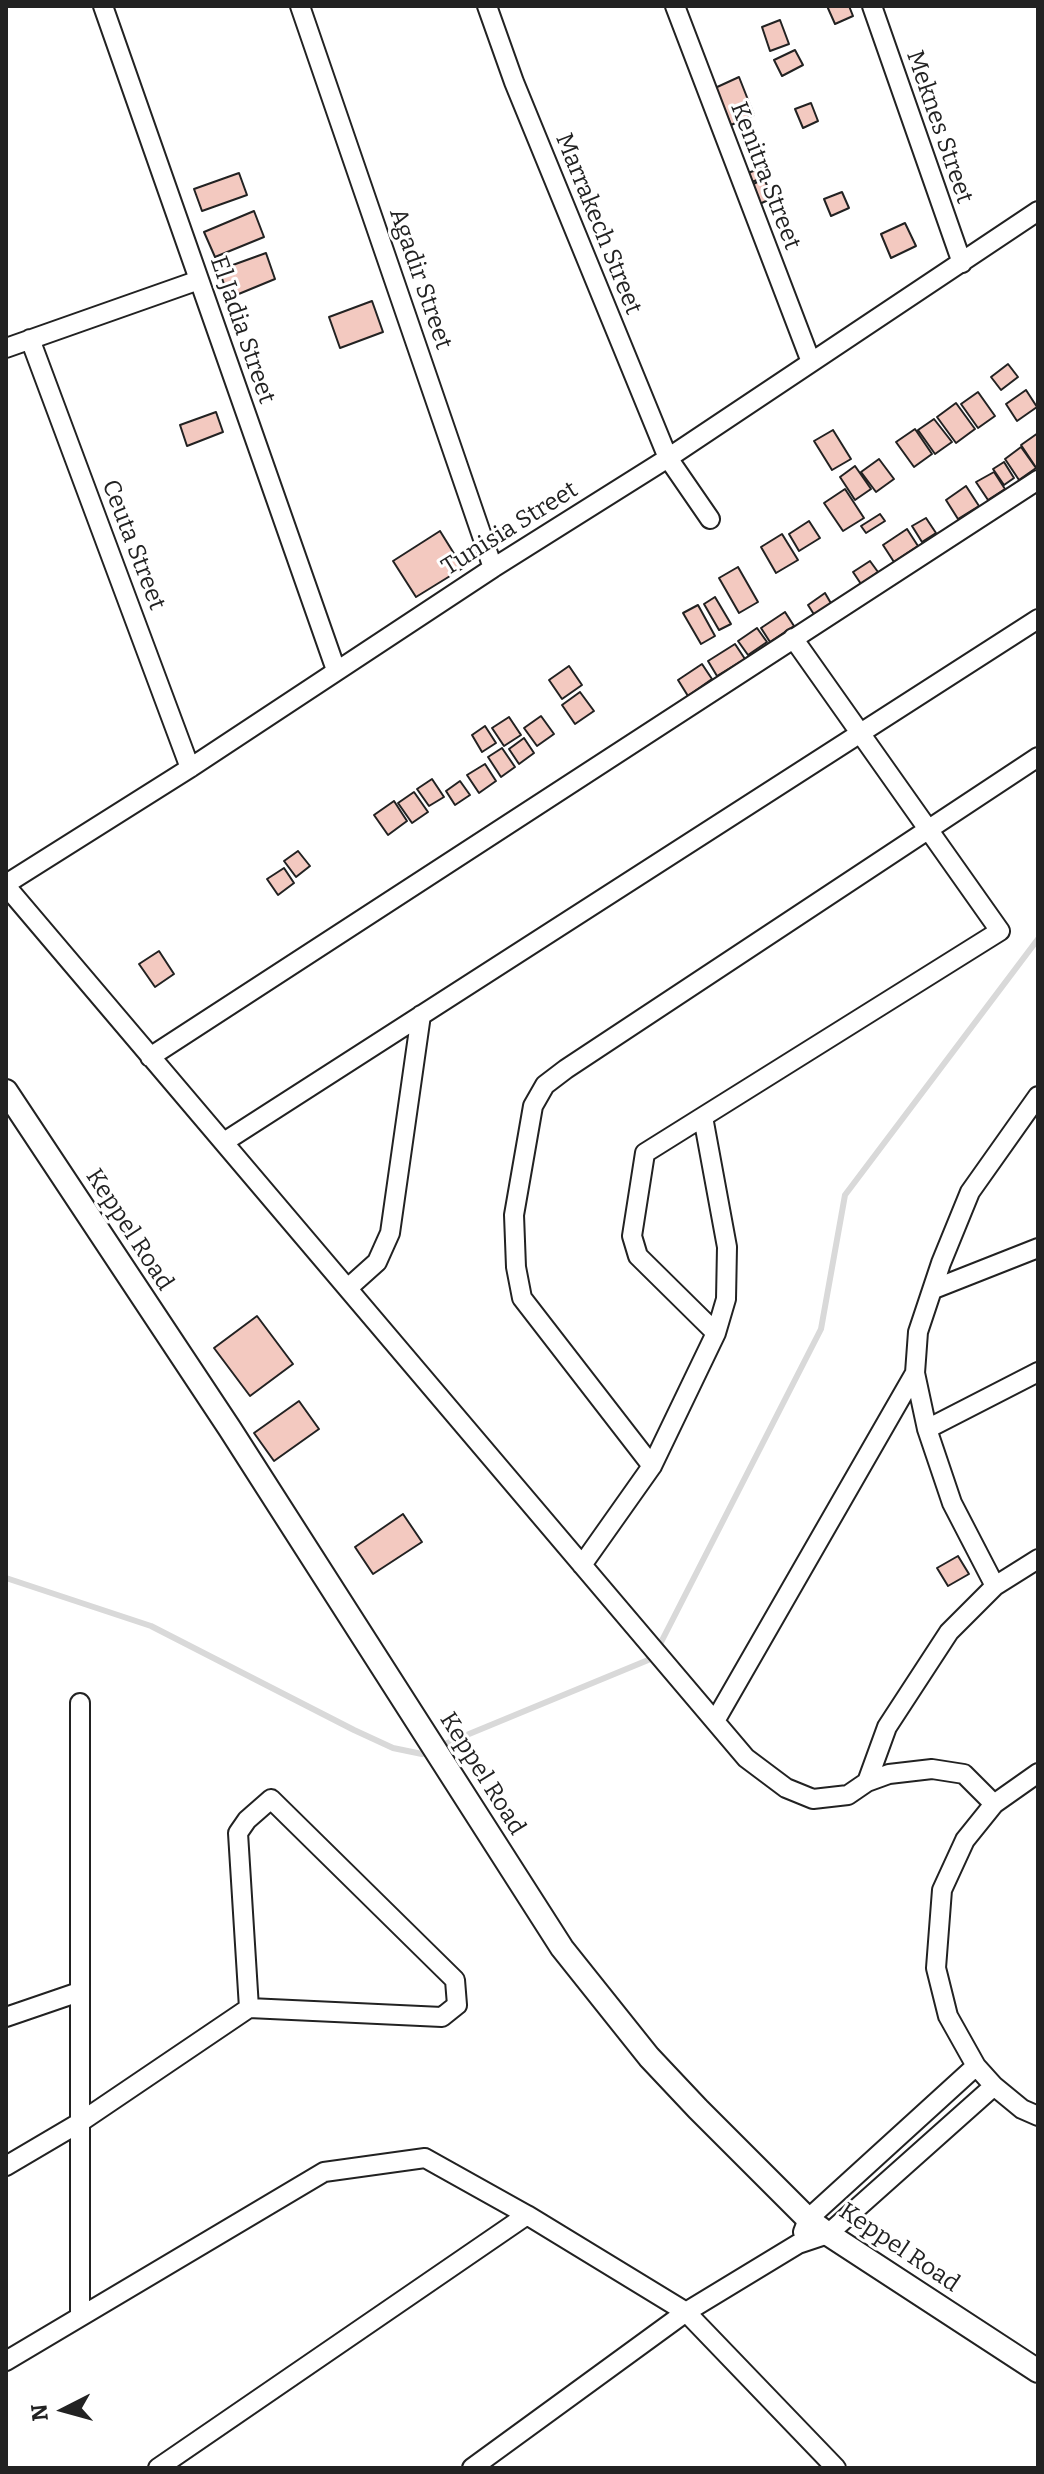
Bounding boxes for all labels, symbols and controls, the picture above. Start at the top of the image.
street label: Meknes Street [899,47,979,207]
street label: Kenitra Street [724,98,806,254]
street label: Marrakech Street [549,129,647,319]
street label: Agadir Street [382,205,458,353]
street label: El Jadia Street [203,253,281,407]
street label: Ceuta Street [95,476,171,614]
street label: Tunisia Street [437,476,583,582]
street label: Keppel Road [79,1164,179,1296]
street label: Keppel Road [433,1707,531,1841]
street label: Keppel Road [833,2197,965,2299]
north arrow [24,2370,104,2450]
text: N [25,2403,54,2422]

